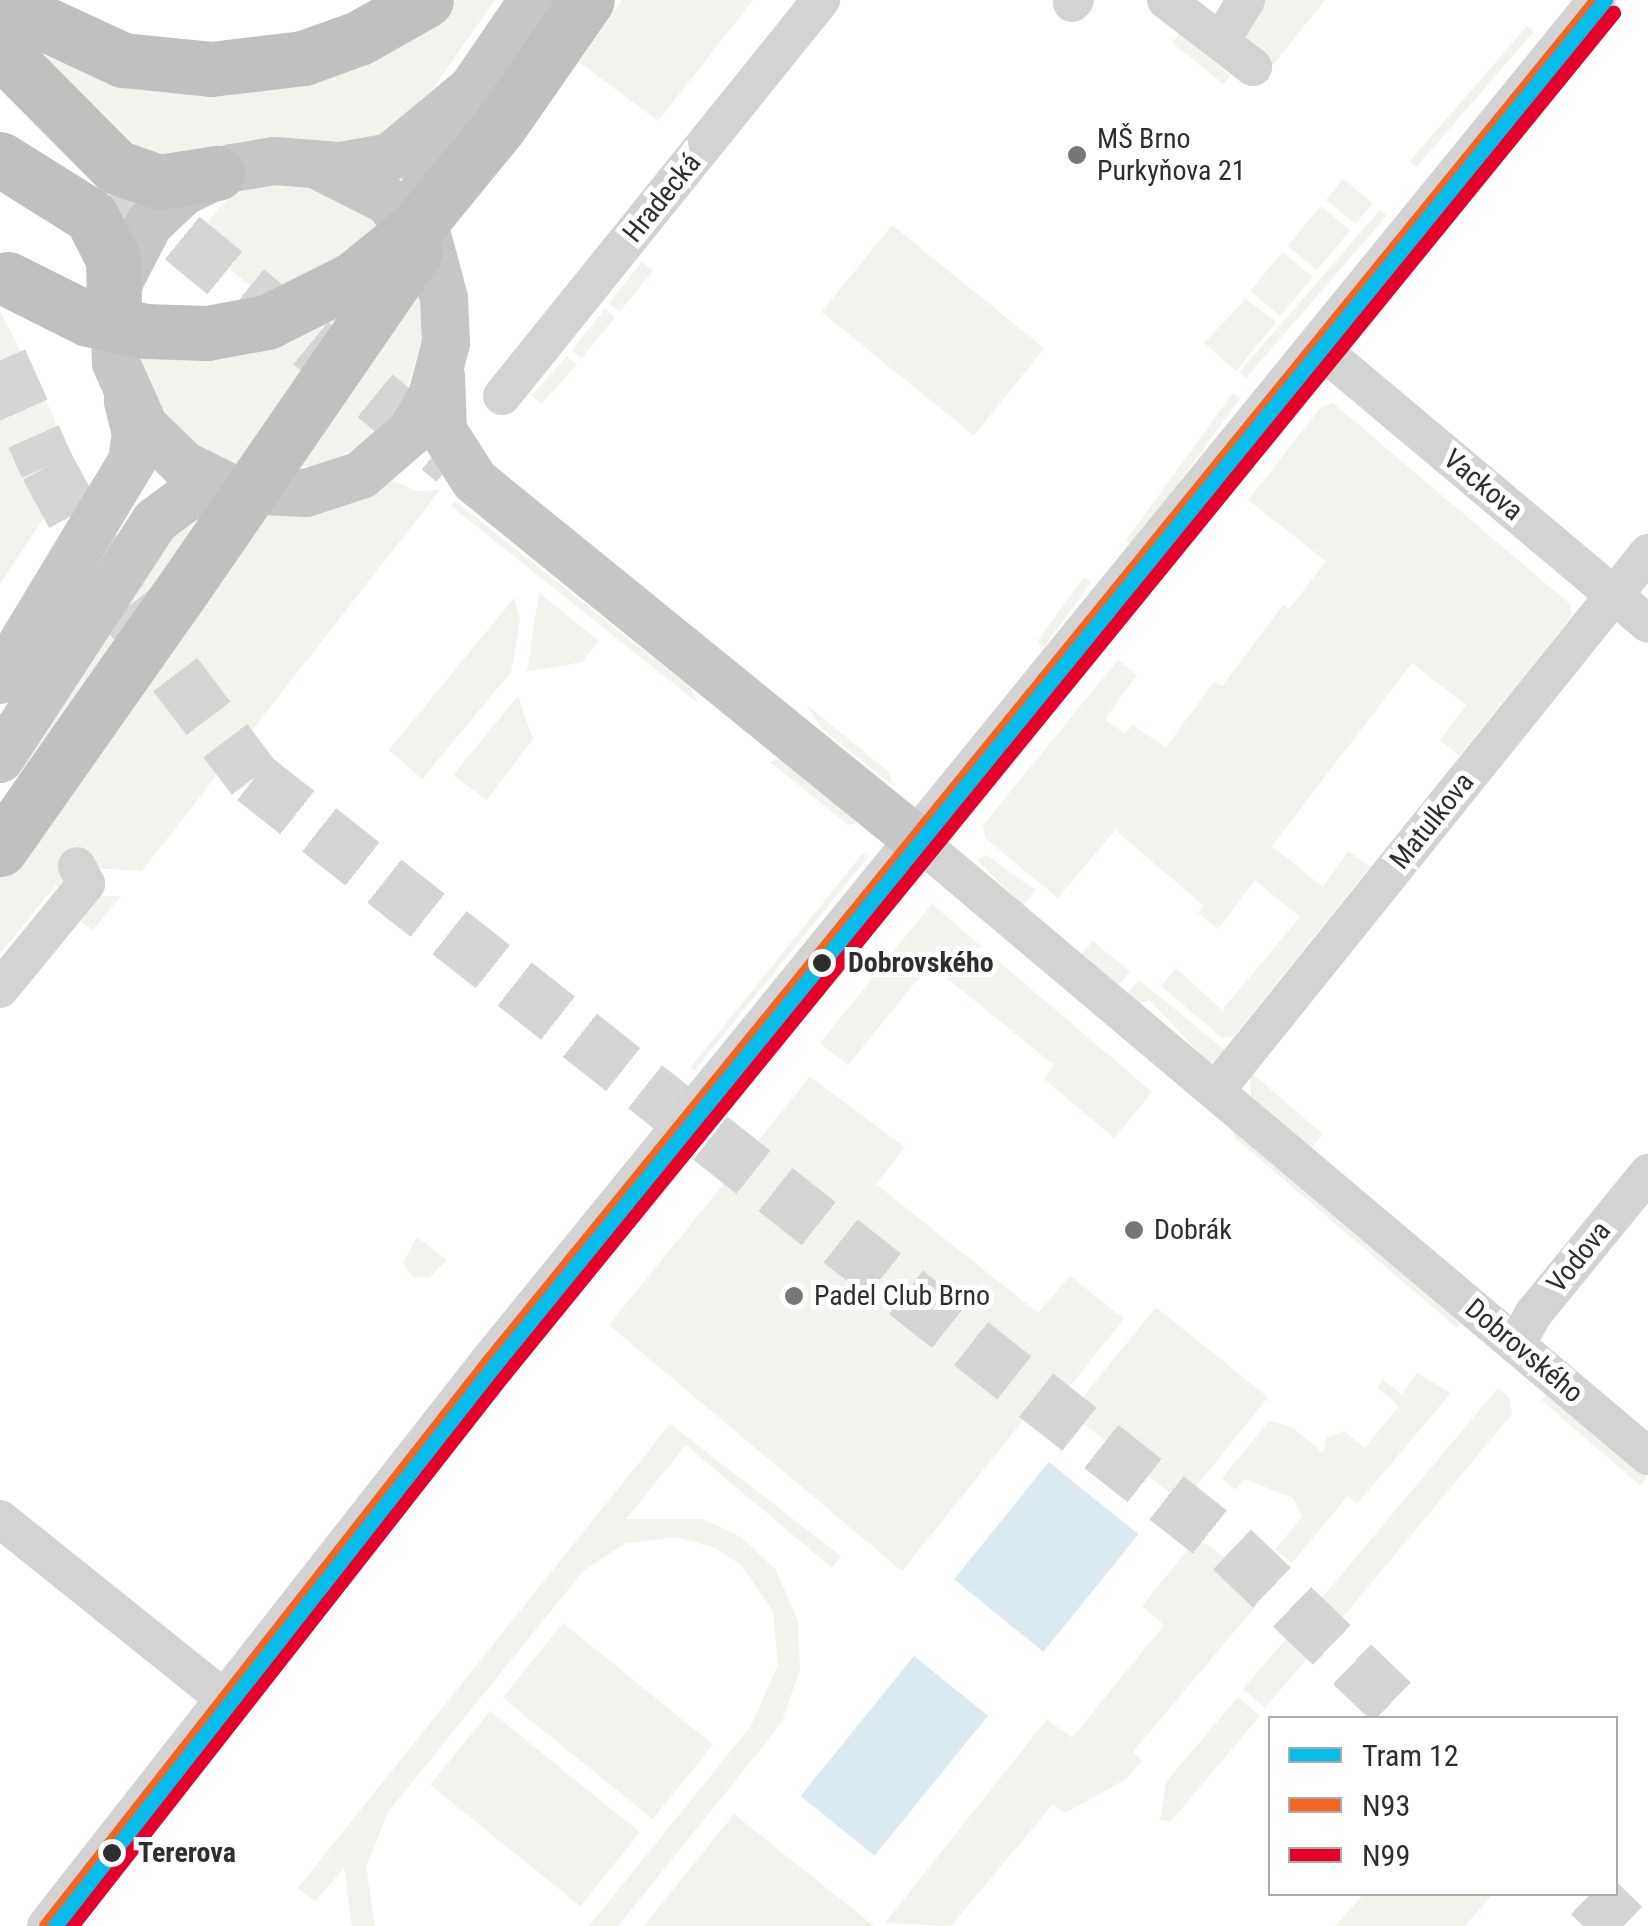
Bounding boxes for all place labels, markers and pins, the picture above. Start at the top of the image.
place label: MŠ Brno Purkyňova 21 [1097,122,1246,188]
marker: MŠ Brno Purkyňova 21 [1066,144,1088,166]
marker: Dobrovského [805,946,839,980]
place label: Dobrovského [848,946,994,980]
place label: Dobrák [1154,1213,1232,1247]
marker: Dobrák [1123,1219,1145,1241]
place label: Padel Club Brno [814,1279,990,1313]
marker: Padel Club Brno [783,1285,805,1307]
marker: Tererova [95,1836,129,1870]
place label: Tererova [138,1836,236,1870]

